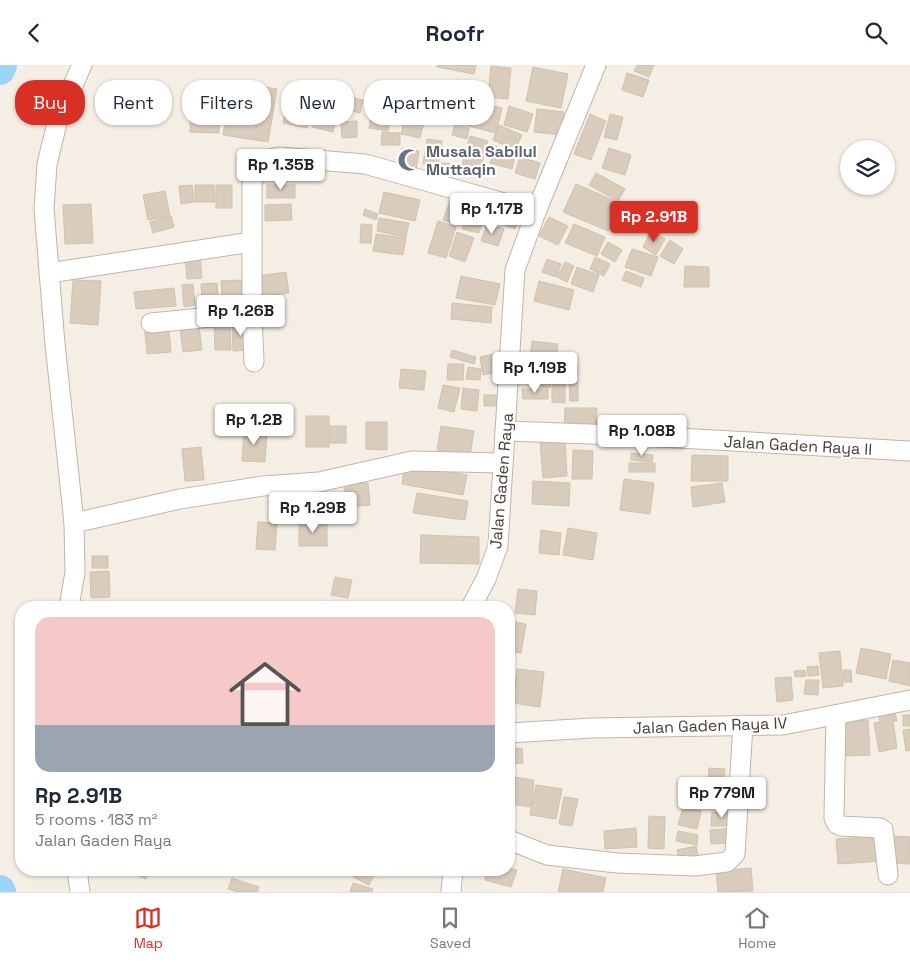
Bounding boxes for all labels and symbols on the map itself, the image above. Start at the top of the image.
place label: Musala Sabilul Muttaqin [426,141,537,180]
mosque icon: Musala Sabilul Muttaqin [396,147,422,173]
pin: Rp 1.35B [229,149,333,191]
pin: Rp 1.17B [440,193,544,235]
pin: Rp 2.91B [602,201,706,243]
pin: Rp 1.26B [189,295,293,337]
pin: Rp 1.19B [483,351,587,394]
pin: Rp 1.2B [208,403,300,446]
street label: Jalan Gaden Raya [485,412,518,550]
pin: Rp 1.08B [590,415,694,457]
street label: Jalan Gaden Raya II [723,431,873,460]
pin: Rp 1.29B [261,491,365,534]
street label: Jalan Gaden Raya IV [632,712,788,739]
pin: Rp 779M [676,777,768,819]

